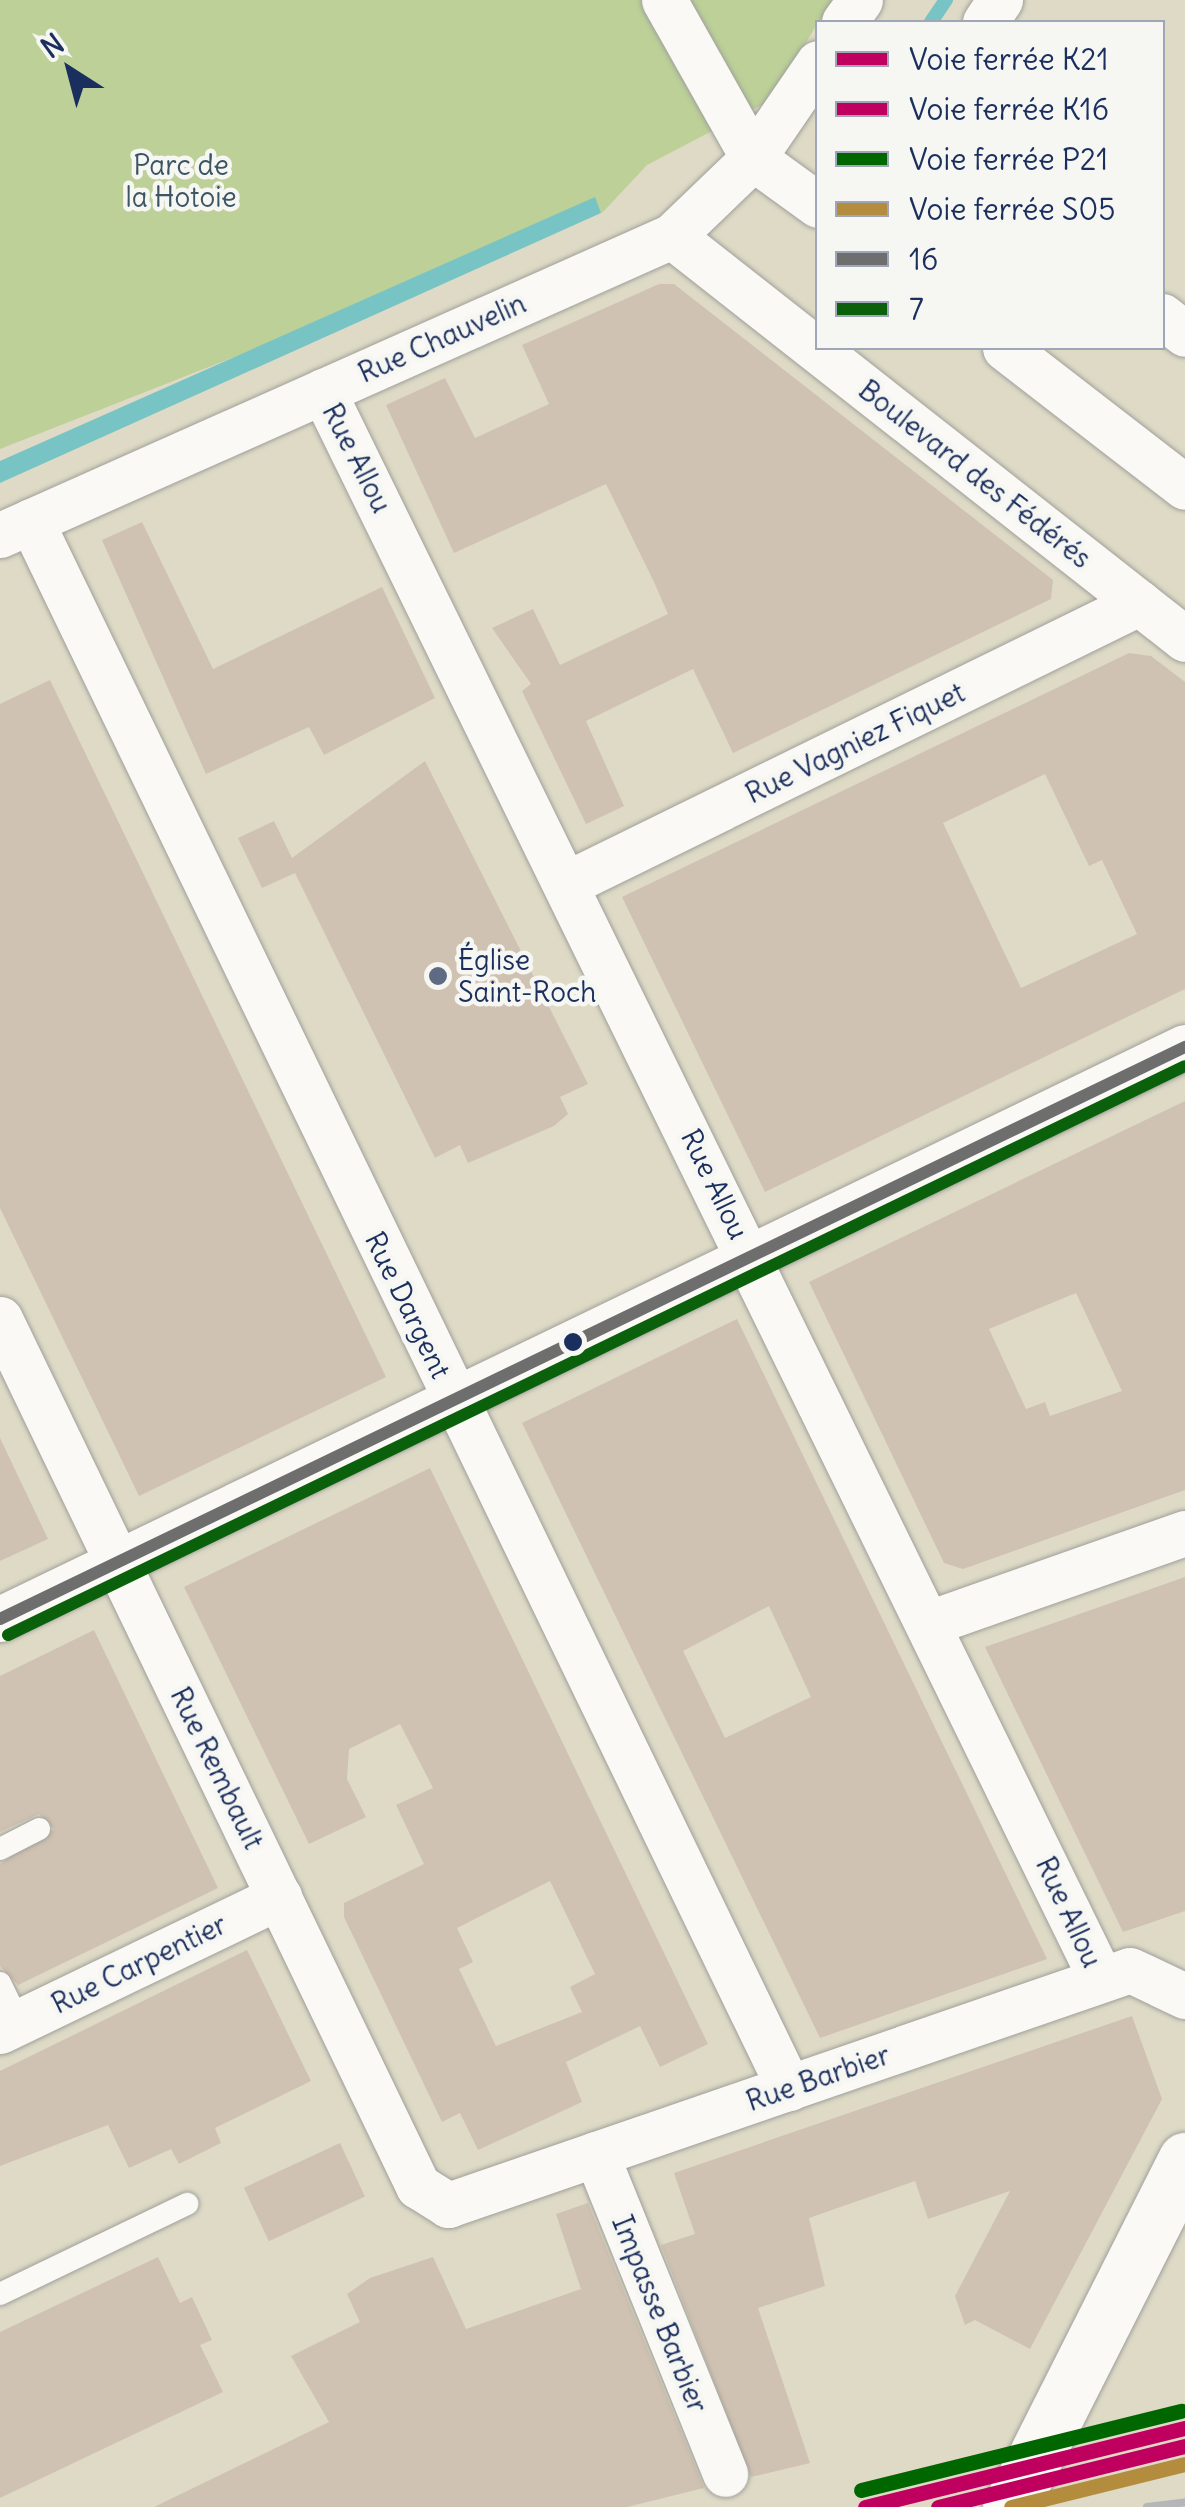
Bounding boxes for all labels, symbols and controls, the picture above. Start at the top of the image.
north arrow [20,20,120,120]
legend [815,20,1165,350]
text: N [34,25,71,66]
text: Voie ferrée K21 [909,40,1109,78]
text: Voie ferrée K16 [909,90,1109,128]
text: Voie ferrée P21 [909,140,1108,178]
park label: Parc de la Hotoie [125,148,237,214]
text: Voie ferrée S05 [909,190,1115,228]
text: 16 [909,240,938,278]
street label: Rue Chauvelin [353,286,531,390]
text: 7 [909,290,924,328]
street label: Boulevard des Fédérés [852,373,1098,575]
street label: Rue Allou [315,398,399,518]
street label: Rue Vagniez Fiquet [740,675,970,811]
place label: Église Saint-Roch [458,943,596,1009]
marker: Église Saint-Roch [427,965,449,987]
street label: Rue Allou [674,1124,756,1244]
street label: Rue Dargent [358,1226,458,1384]
unlabelled marker [563,1332,583,1352]
street label: Rue Rembault [163,1682,271,1854]
street label: Rue Allou [1029,1851,1109,1973]
street label: Rue Carpentier [46,1907,232,2021]
street label: Rue Barbier [742,2038,894,2118]
street label: Impasse Barbier [605,2210,715,2418]

